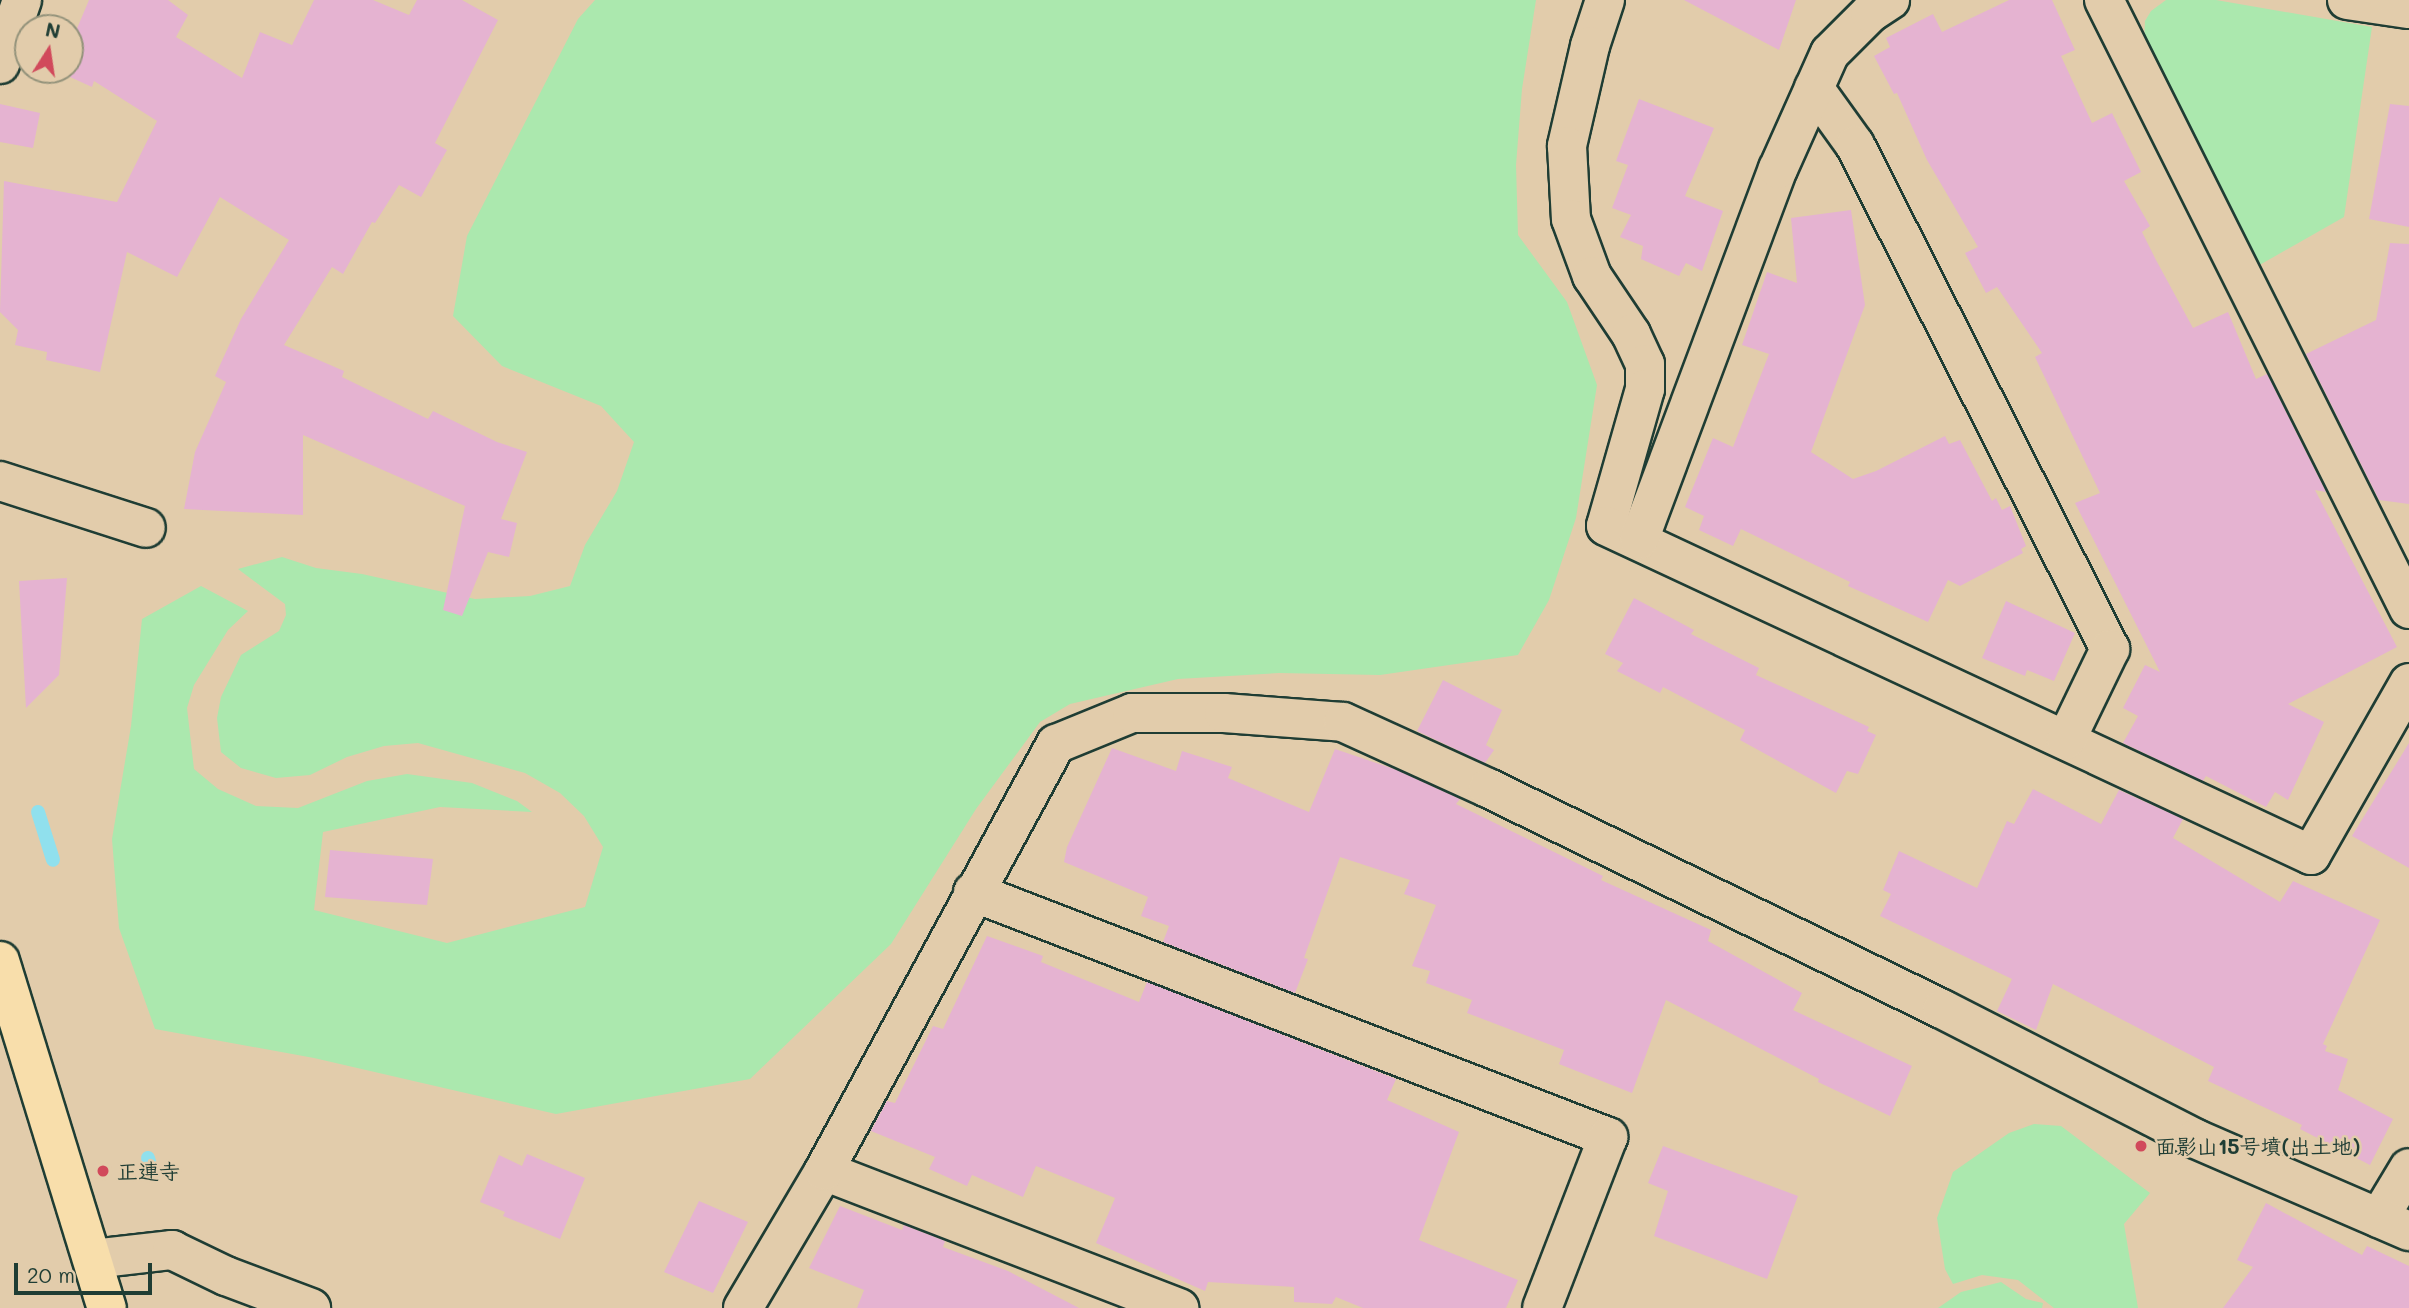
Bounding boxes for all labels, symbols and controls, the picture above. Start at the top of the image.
north arrow [14,14,84,84]
text: N [43,16,63,44]
place label: 面影山15号墳(出土地) [2155,1133,2360,1159]
marker: 面影山15号墳(出土地) [2133,1138,2149,1154]
place label: 正連寺 [117,1158,180,1184]
marker: 正連寺 [95,1163,111,1179]
scale bar [18,1248,156,1292]
text: 20 m [27,1261,75,1288]

